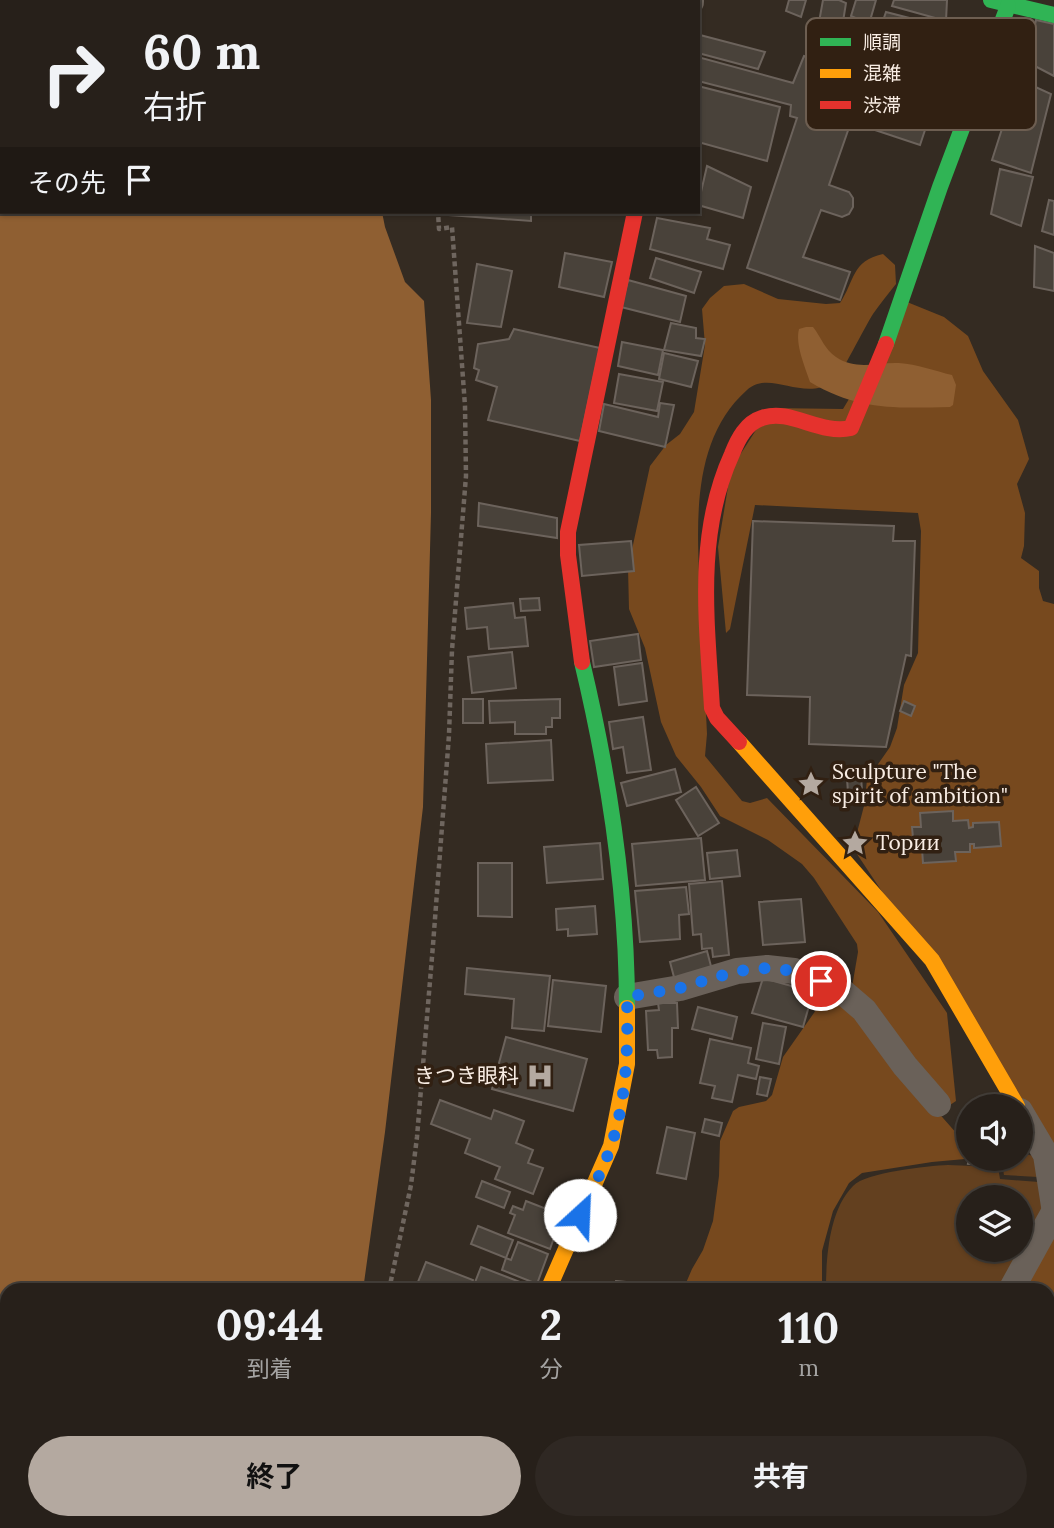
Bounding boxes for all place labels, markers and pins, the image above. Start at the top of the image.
place label: Sculpture "The spirit of ambition" [832,758,1008,809]
place icon: Sculpture "The spirit of ambition" [796,769,826,799]
place icon: Тории [840,828,870,858]
place label: Тории [876,829,940,856]
pin [791,951,851,1011]
hospital icon: きつき眼科 [525,1061,555,1091]
place label: きつき眼科 [414,1062,519,1089]

